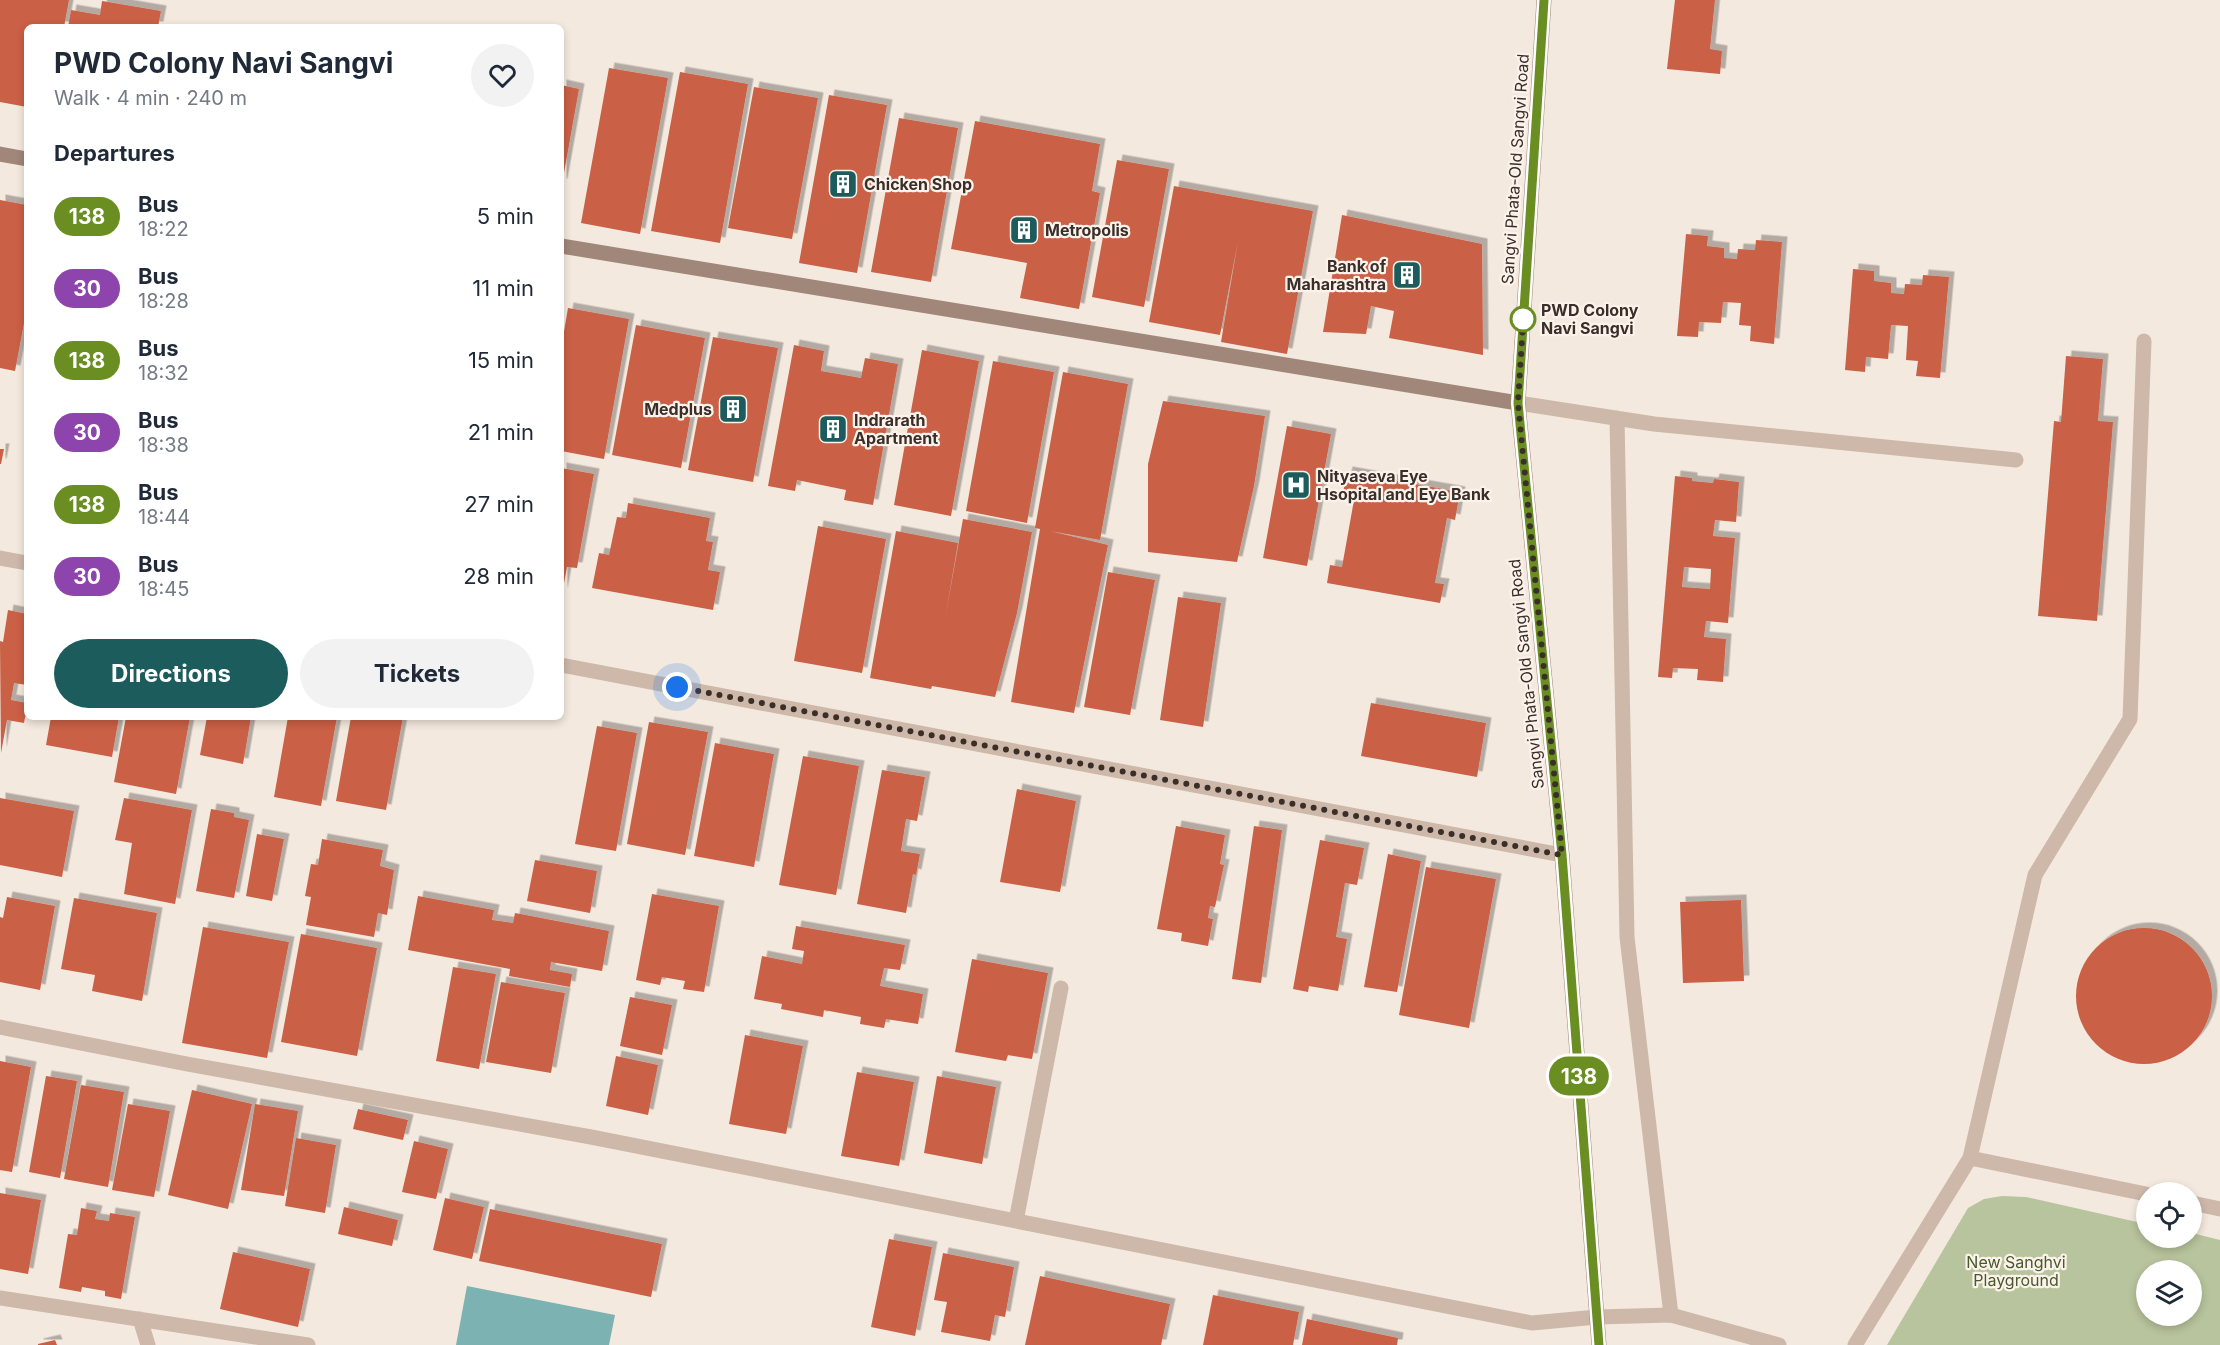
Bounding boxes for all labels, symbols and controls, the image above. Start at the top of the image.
button: heart [471,44,534,107]
text: PWD Colony Navi Sangvi [54,46,393,80]
street label: Sangvi Phata-Old Sangvi Road [1497,53,1533,285]
text: Walk · 4 min · 240 m [54,86,247,110]
text: Departures [54,140,175,166]
building icon: Chicken Shop [827,168,859,200]
place label: Chicken Shop [864,174,972,194]
text: Bus [138,191,179,217]
text: 5 min [477,203,534,229]
text: 138 [69,204,105,229]
building icon: Metropolis [1008,214,1040,246]
text: 18:22 [138,217,189,241]
place label: Metropolis [1045,220,1129,240]
place label: Bank of Maharashtra [1287,256,1387,294]
building icon: Bank of Maharashtra [1391,259,1423,291]
text: Bus [138,263,179,289]
text: 11 min [472,275,534,301]
text: 30 [73,276,101,301]
text: 18:28 [138,289,189,313]
place label: PWD Colony Navi Sangvi [1541,300,1639,338]
marker: PWD Colony Navi Sangvi [1510,306,1536,332]
text: Bus [138,335,179,361]
text: 15 min [468,347,534,373]
text: 138 [69,348,105,373]
text: 18:32 [138,361,189,385]
building icon: Medplus [717,393,749,425]
place label: Medplus [644,399,712,419]
text: Bus [138,407,179,433]
place label: Indrarath Apartment [854,410,938,448]
building icon: Indrarath Apartment [817,413,849,445]
text: 21 min [468,419,534,445]
text: 30 [73,420,101,445]
text: 18:38 [138,433,189,457]
place label: Nityaseva Eye Hsopital and Eye Bank [1317,466,1491,504]
hospital icon: Nityaseva Eye Hsopital and Eye Bank [1280,469,1312,501]
text: Bus [138,479,179,505]
text: 27 min [464,491,534,517]
text: 138 [69,492,105,517]
text: 18:44 [138,505,190,529]
text: Bus [138,551,179,577]
street label: Sangvi Phata-Old Sangvi Road [1504,558,1548,790]
text: 28 min [463,563,534,589]
text: 30 [73,564,101,589]
text: 18:45 [138,577,189,601]
button: Directions [54,639,288,708]
button: Tickets [300,639,534,708]
your location [662,672,692,702]
line badge: 138 [1544,1056,1614,1096]
text: 138 [1561,1064,1597,1089]
map controls [2136,1182,2202,1326]
button: locate [2136,1182,2202,1248]
park label: New Sanghvi Playground [1966,1252,2066,1290]
button: layers [2136,1260,2202,1326]

